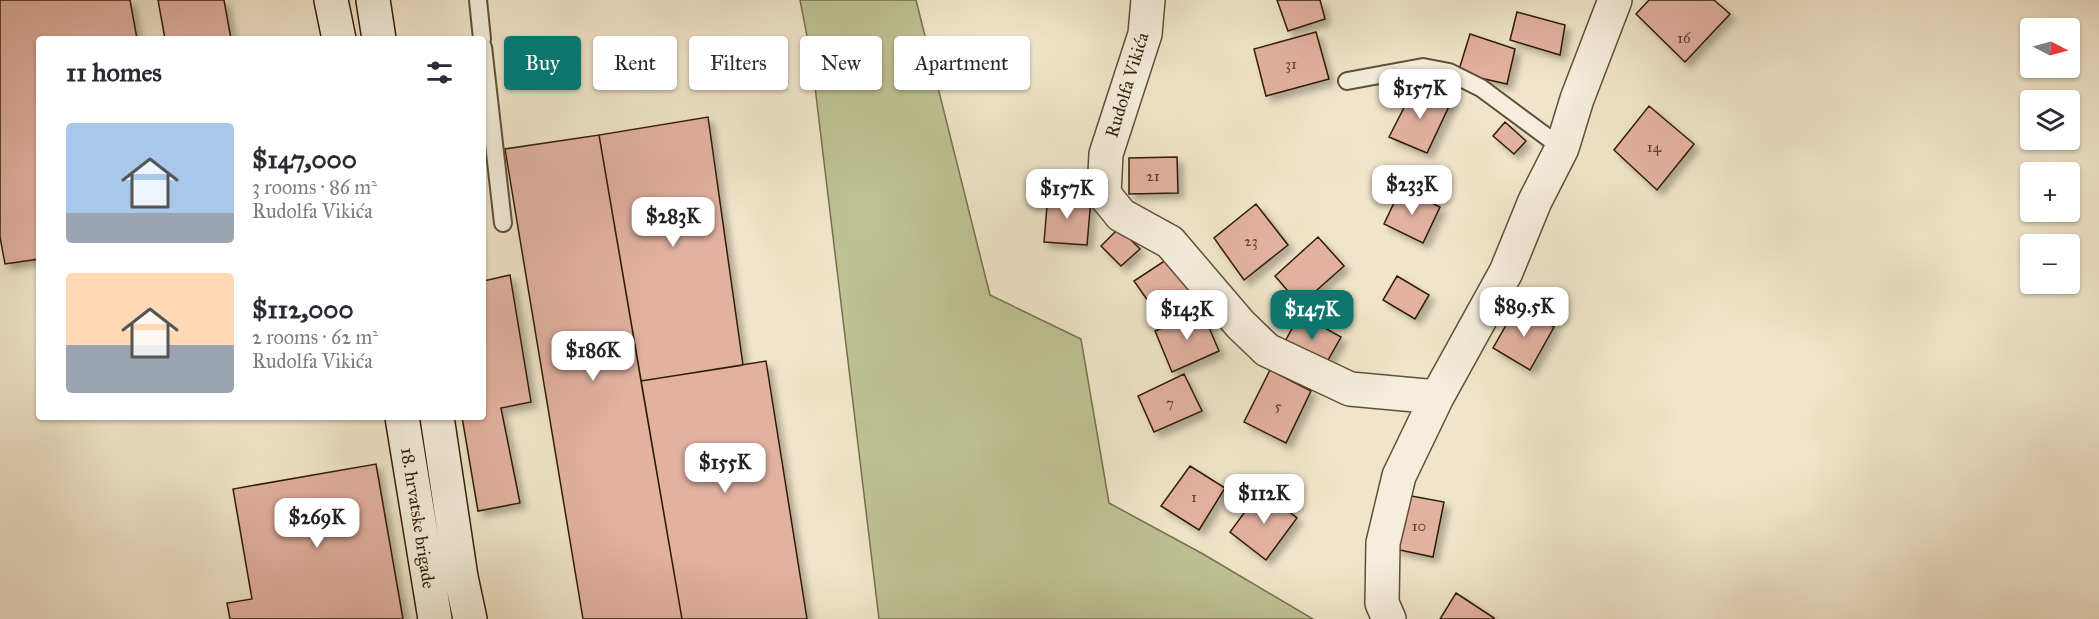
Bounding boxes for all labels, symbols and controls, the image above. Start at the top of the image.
north arrow [2020,18,2080,78]
map controls [2020,18,2080,294]
street label: Rudolfa Vikića [1101,29,1154,140]
house number: 16 [1677,29,1692,47]
chip: Buy [504,36,581,90]
chip: Rent [593,36,677,90]
chip: Filters [689,36,788,90]
chip: New [800,36,882,90]
chip: Apartment [894,36,1030,90]
house number: 31 [1285,55,1297,73]
text: 11 homes [66,56,162,88]
icon: filters [423,56,456,89]
pin: $157K [1378,69,1462,120]
text: $157K [1393,76,1447,100]
button: layers [2020,90,2080,150]
house number: 14 [1647,138,1662,156]
text: $147,000 [252,143,357,175]
icon: home [114,147,186,219]
button: + [2020,162,2080,222]
pin: $233K [1370,165,1454,216]
house number: 21 [1146,167,1160,185]
pin: $157K [1025,169,1109,220]
text: $233K [1386,172,1438,196]
text: 3 rooms · 86 m² [252,175,377,199]
text: $157K [1040,176,1094,200]
pin: $283K [631,197,715,248]
text: Rudolfa Vikića [252,199,373,223]
text: $283K [646,204,700,228]
house number: 23 [1244,232,1258,250]
button: − [2020,234,2080,294]
pin: $89.5K [1475,287,1573,338]
pin: $143K [1145,290,1229,341]
pin: $147K [1270,290,1354,341]
text: $112,000 [252,293,354,325]
text: $89.5K [1494,294,1554,318]
icon: home [114,297,186,369]
text: $143K [1160,297,1214,321]
text: $147K [1284,297,1340,321]
text: 2 rooms · 62 m² [252,325,378,349]
pin: $186K [551,331,635,382]
text: $186K [566,338,620,362]
text: Rudolfa Vikića [252,349,373,373]
house number: 7 [1166,394,1174,412]
house number: 5 [1275,397,1282,415]
pin: $155K [683,443,767,494]
street label: 18. hrvatske brigade [395,446,440,590]
text: $155K [699,450,751,474]
pin: $112K [1222,474,1306,525]
text: $112K [1238,481,1290,505]
house number: 1 [1191,488,1197,506]
pin: $269K [275,498,359,549]
text: $269K [288,505,346,529]
house number: 10 [1412,517,1426,535]

